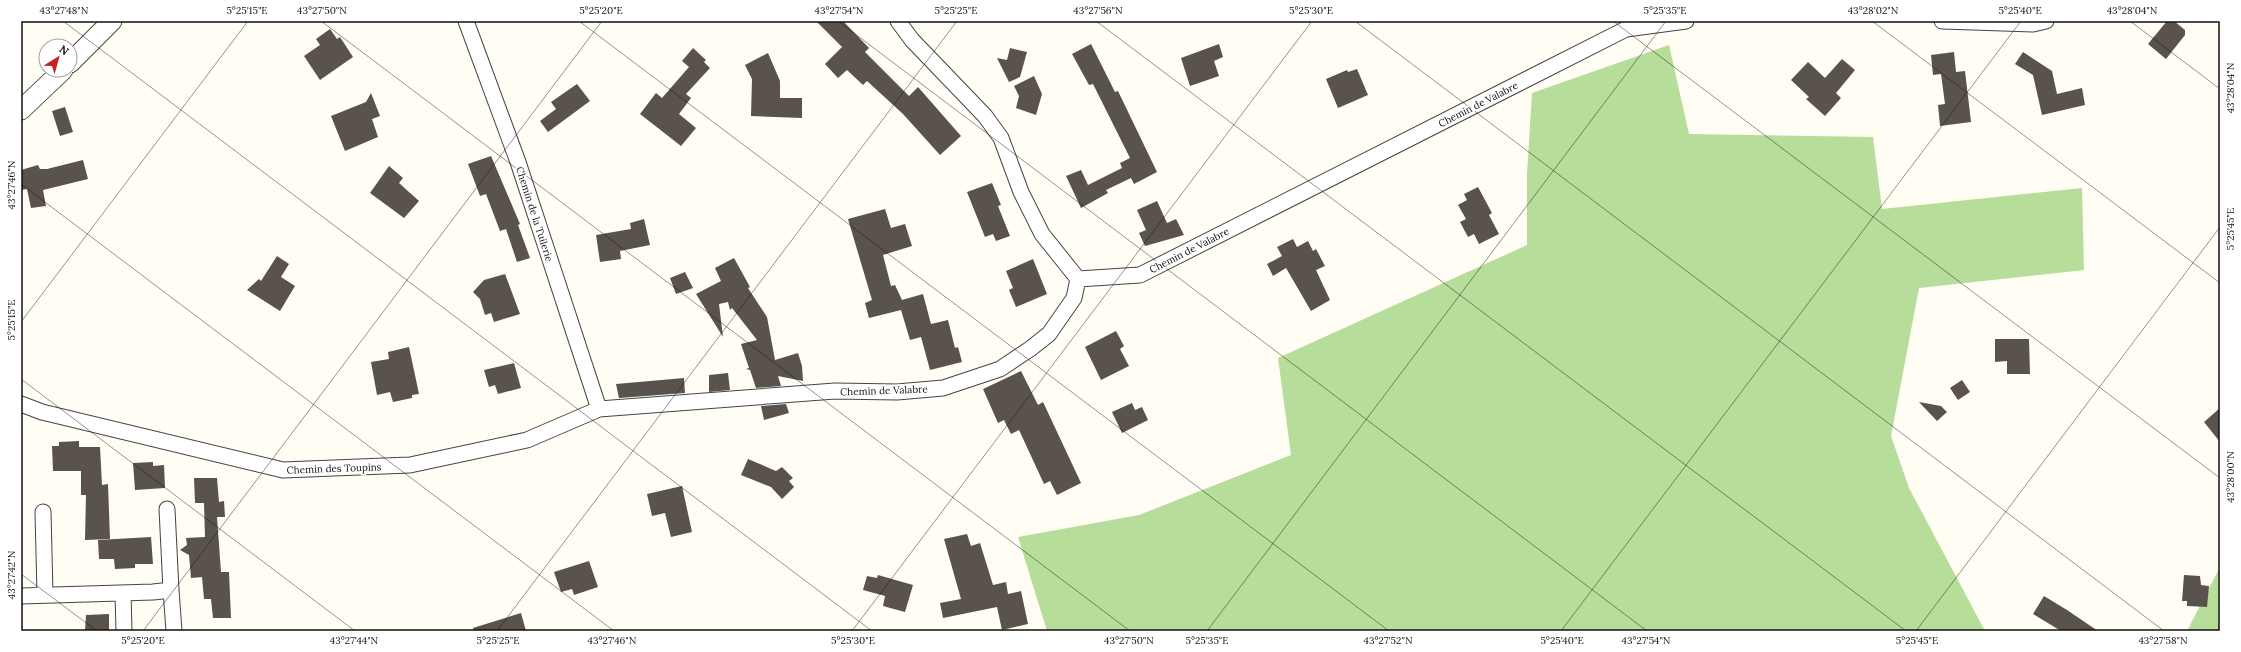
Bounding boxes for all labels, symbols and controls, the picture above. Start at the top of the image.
text: 43°27'48"N [40,4,89,17]
text: 5°25'15"E [226,4,268,17]
text: 43°27'50"N [297,4,347,17]
text: 5°25'20"E [579,4,623,17]
text: 43°27'54"N [815,4,864,17]
text: 5°25'25"E [935,4,977,17]
text: 43°27'56"N [1073,4,1123,17]
text: 5°25'30"E [1289,4,1333,17]
text: 5°25'35"E [1643,4,1687,17]
text: 43°28'02"N [1848,4,1899,17]
text: 5°25'40"E [1998,4,2042,17]
text: 43°28'04"N [2107,4,2158,17]
north arrow [38,38,78,78]
text: N [56,42,72,58]
text: 43°28'04"N [2224,62,2237,113]
street label: Chemin de Valabre [1436,78,1521,130]
text: 43°27'46"N [5,160,18,209]
street label: Chemin de la Tuilerie [513,165,556,264]
text: 5°25'45"E [2224,208,2237,250]
street label: Chemin de Valabre [1147,224,1232,276]
text: 5°25'15"E [5,299,18,341]
street label: Chemin de Valabre [840,382,929,399]
text: 43°28'00"N [2224,451,2237,503]
street label: Chemin des Toupins [286,460,382,477]
text: 43°27'42"N [5,550,18,599]
text: 5°25'20"E [121,634,165,647]
text: 43°27'44"N [330,634,379,647]
text: 5°25'25"E [477,634,519,647]
text: 43°27'46"N [588,634,637,647]
text: 5°25'30"E [831,634,875,647]
text: 43°27'50"N [1104,634,1154,647]
text: 5°25'35"E [1185,634,1229,647]
text: 43°27'52"N [1364,634,1413,647]
text: 5°25'40"E [1540,634,1584,647]
text: 43°27'54"N [1622,634,1671,647]
text: 5°25'45"E [1896,634,1938,647]
text: 43°27'58"N [2138,634,2188,647]

